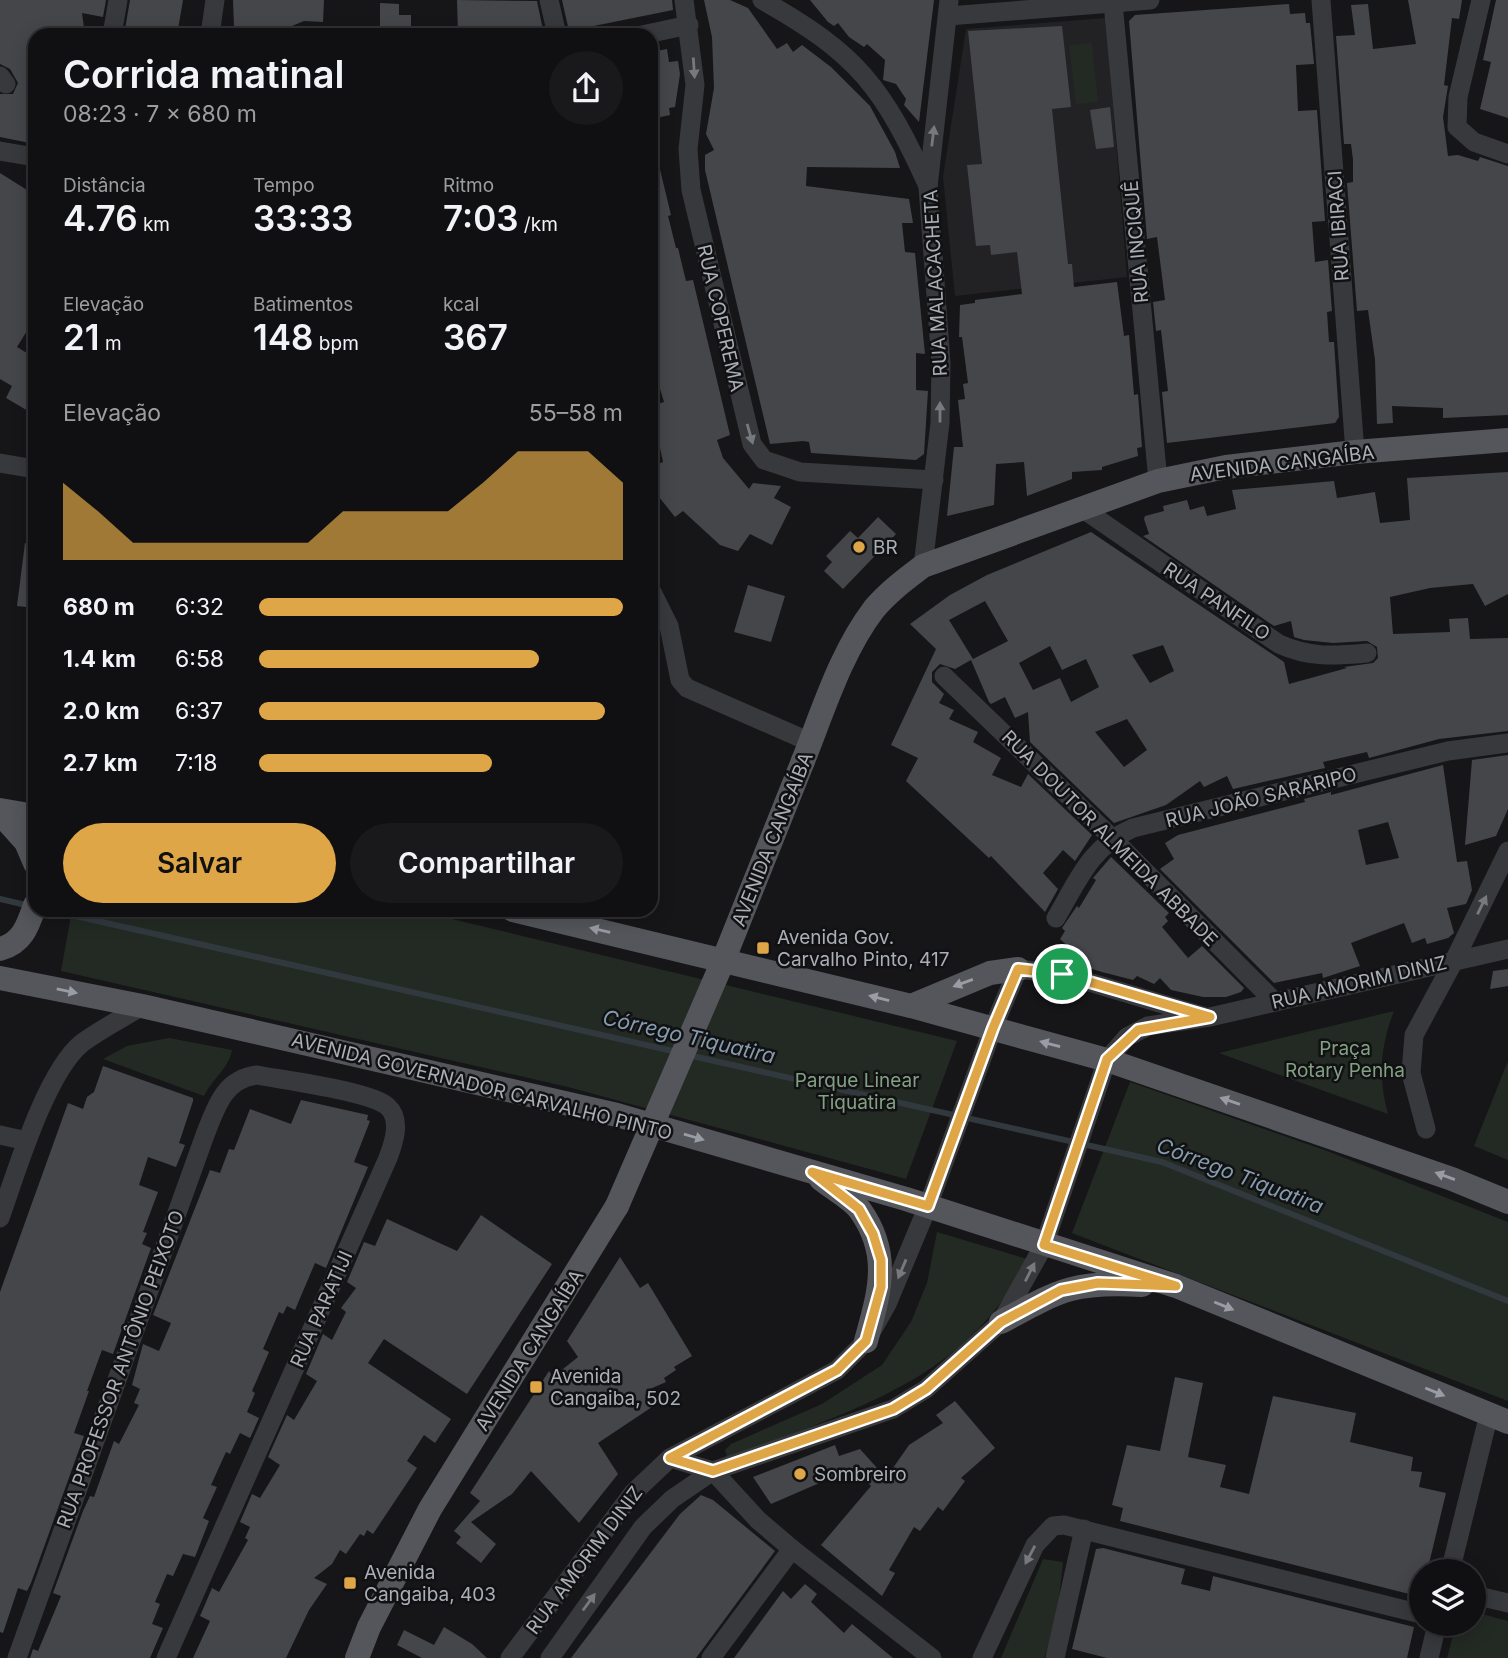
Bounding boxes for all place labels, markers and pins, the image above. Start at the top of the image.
place label: BR [873,536,898,559]
marker: BR [851,539,867,555]
place label: Avenida Gov. Carvalho Pinto, 417 [777,926,949,971]
marker: Avenida Gov. Carvalho Pinto, 417 [755,940,771,956]
pin [1032,944,1092,1004]
place label: Avenida Cangaiba, 502 [550,1365,681,1410]
marker: Avenida Cangaiba, 502 [528,1379,544,1395]
place label: Sombreiro [814,1463,907,1486]
marker: Sombreiro [792,1466,808,1482]
place label: Avenida Cangaiba, 403 [364,1561,496,1606]
marker: Avenida Cangaiba, 403 [342,1575,358,1591]

